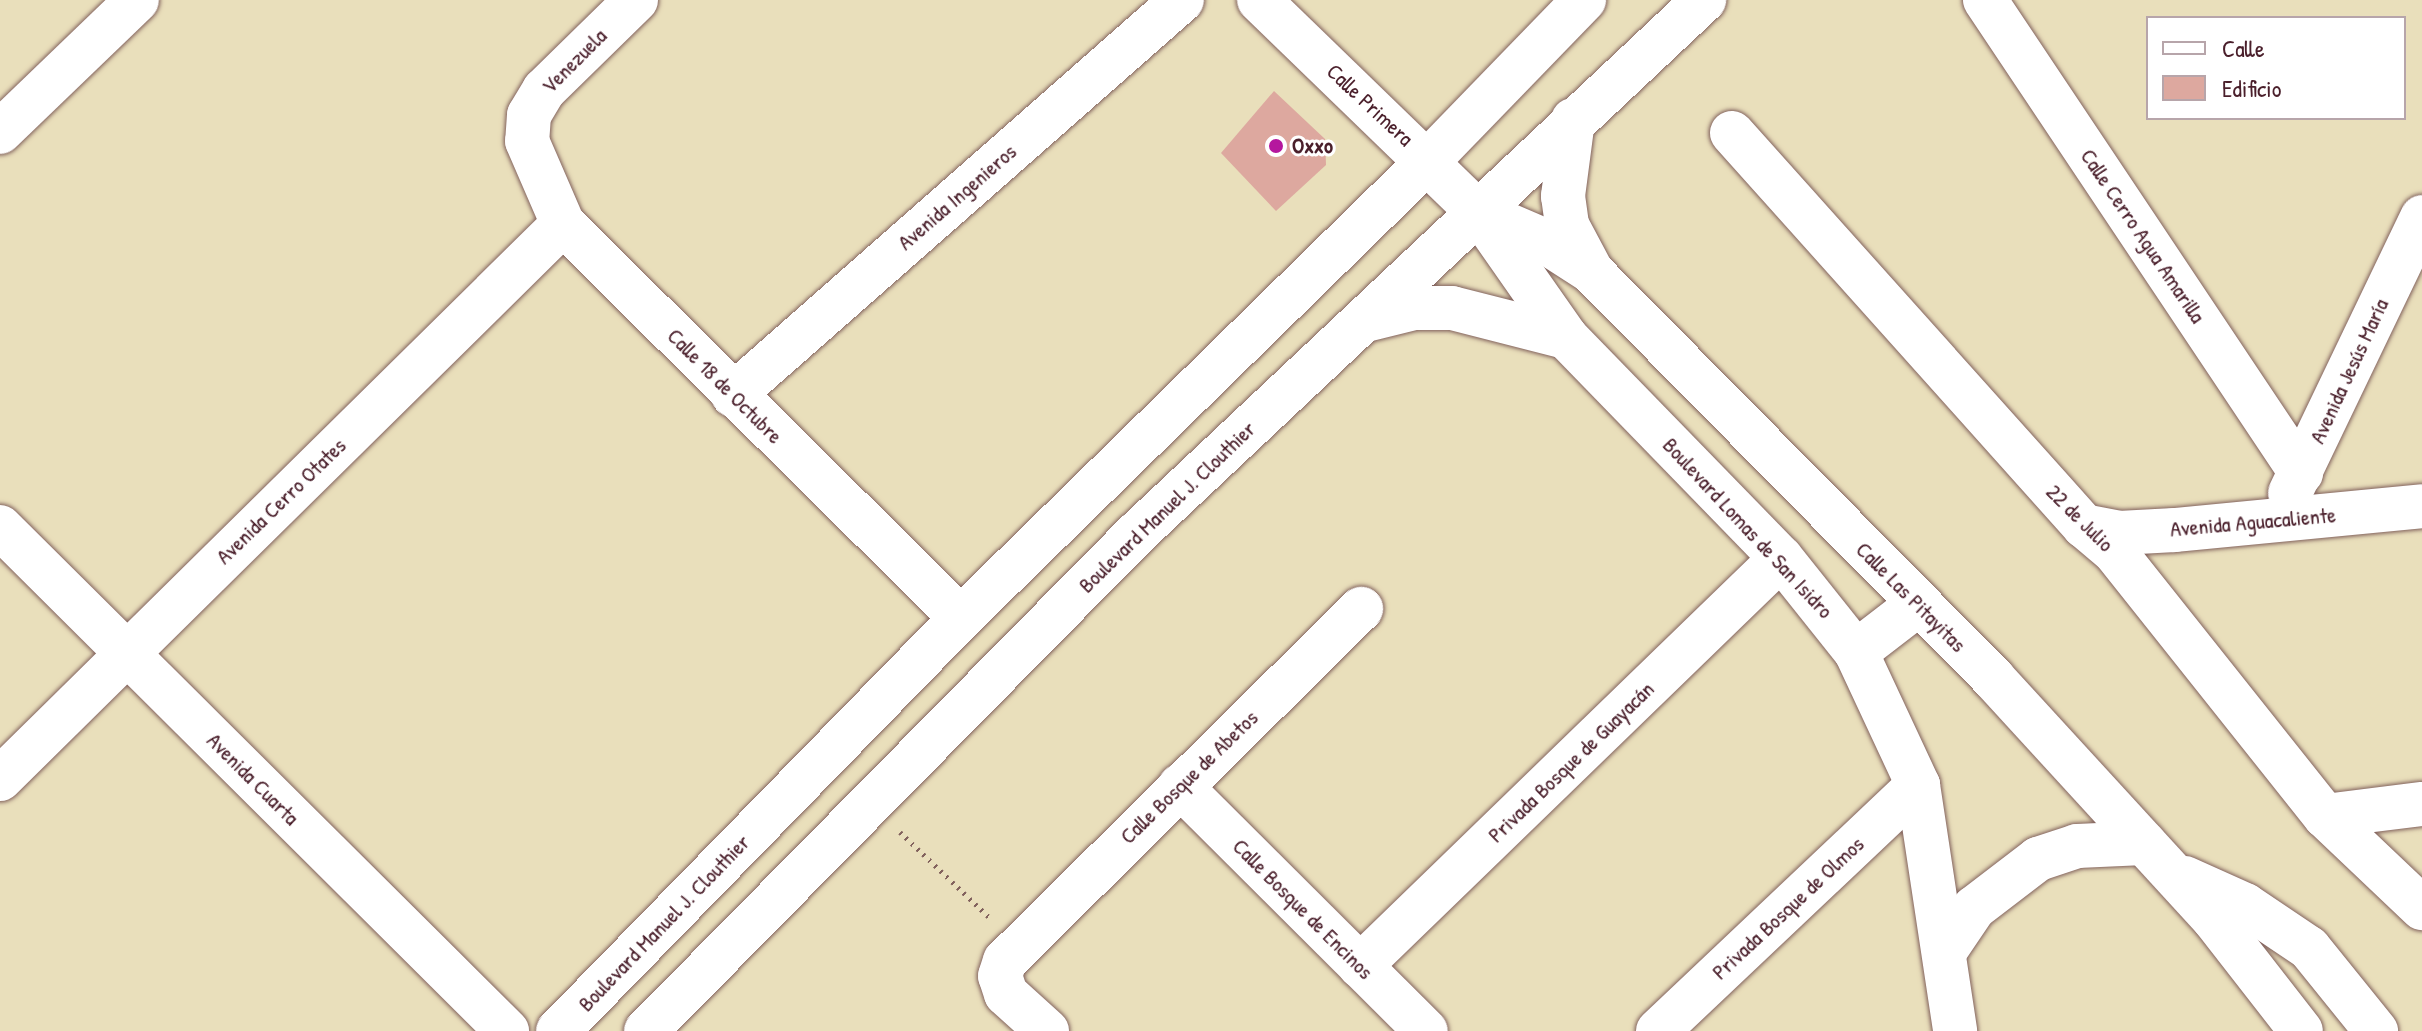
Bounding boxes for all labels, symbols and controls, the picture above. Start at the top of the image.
legend [2146,16,2406,120]
street label: Venezuela [536,23,612,99]
text: Calle [2222,32,2264,64]
street label: Calle Primera [1321,58,1419,152]
text: Edificio [2222,72,2281,104]
place label: Oxxo [1292,133,1333,159]
marker: Oxxo [1267,137,1285,155]
street label: Avenida Ingenieros [892,138,1022,256]
street label: Calle Cerro Agua Amarilla [2075,144,2211,328]
street label: Avenida Jesús María [2304,294,2394,448]
street label: Calle 18 de Octubre [662,323,788,449]
street label: Boulevard Manuel J. Clouthier [1073,416,1261,598]
street label: Avenida Cerro Otates [211,432,351,570]
street label: Boulevard Lomas de San Isidro [1657,432,1839,624]
street label: 22 de Julio [2041,479,2119,557]
street label: Avenida Aguacaliente [2169,502,2337,542]
street label: Calle Las Pitayitas [1850,536,1972,658]
street label: Privada Bosque de Guayacán [1483,676,1659,848]
street label: Calle Bosque de Abetos [1115,705,1263,849]
street label: Avenida Cuarta [201,727,305,831]
street label: Boulevard Manuel J. Clouthier [573,829,755,1017]
street label: Privada Bosque de Olmos [1707,831,1869,985]
street label: Calle Bosque de Encinos [1227,833,1379,985]

